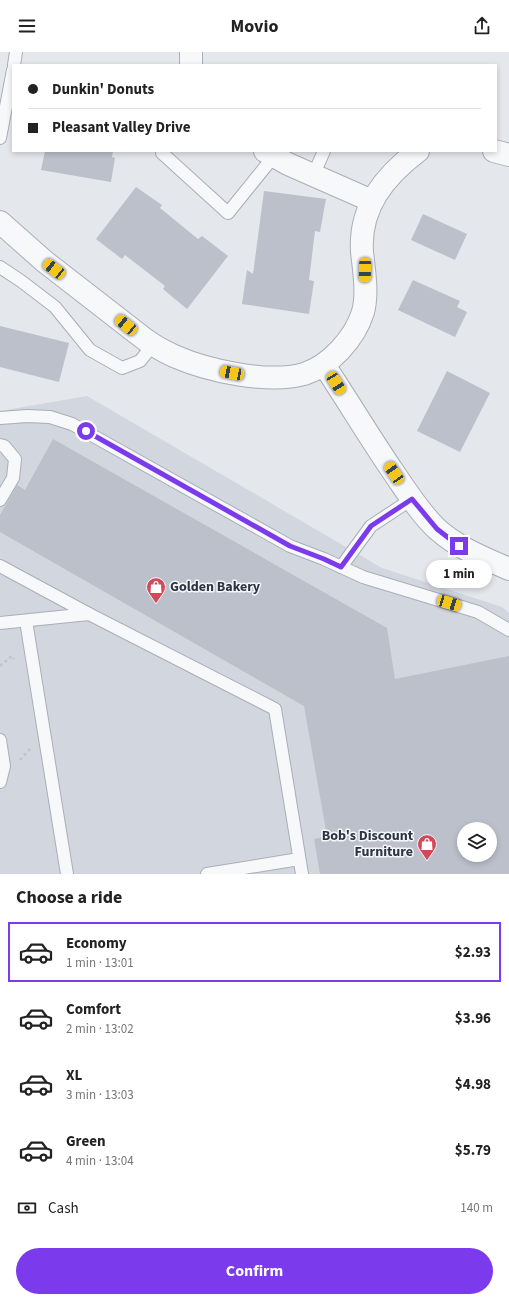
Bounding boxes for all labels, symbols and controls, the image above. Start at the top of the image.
text: Movio [231,14,278,39]
icon: menu [16,15,38,37]
icon: share [471,15,493,37]
text: Dunkin' Donuts [52,79,154,100]
text: Pleasant Valley Drive [52,117,191,138]
car [41,257,67,281]
car [359,258,371,282]
car [113,313,139,337]
car [219,365,245,381]
car [325,370,347,396]
route start [77,422,95,440]
car [382,460,406,486]
route end [450,537,468,555]
callout: 1 min [426,560,492,588]
text: 1 min [443,565,475,583]
shop icon: Golden Bakery [145,576,167,604]
place label: Golden Bakery [170,577,261,597]
car [436,594,462,612]
map controls [457,822,497,862]
button: layers [457,822,497,862]
place label: Bob's Discount Furniture [322,826,414,862]
shop icon: Bob's Discount Furniture [416,833,438,861]
text: Choose a ride [16,885,122,910]
text: Economy [66,933,127,954]
icon: car [18,934,54,970]
text: $2.93 [455,942,491,963]
text: 1 min · 13:01 [66,954,134,972]
text: Comfort [66,999,121,1020]
icon: car [18,1000,54,1036]
text: $3.96 [455,1008,491,1029]
text: 2 min · 13:02 [66,1020,134,1038]
text: XL [66,1065,82,1086]
icon: car [18,1066,54,1102]
text: $4.98 [455,1074,491,1095]
text: 3 min · 13:03 [66,1086,134,1104]
text: Green [66,1131,106,1152]
icon: car [18,1132,54,1168]
text: $5.79 [455,1140,491,1161]
text: 4 min · 13:04 [66,1152,134,1170]
icon: cash [16,1197,38,1219]
text: Cash [48,1198,79,1219]
text: 140 m [460,1199,493,1217]
button: Confirm [16,1248,493,1294]

